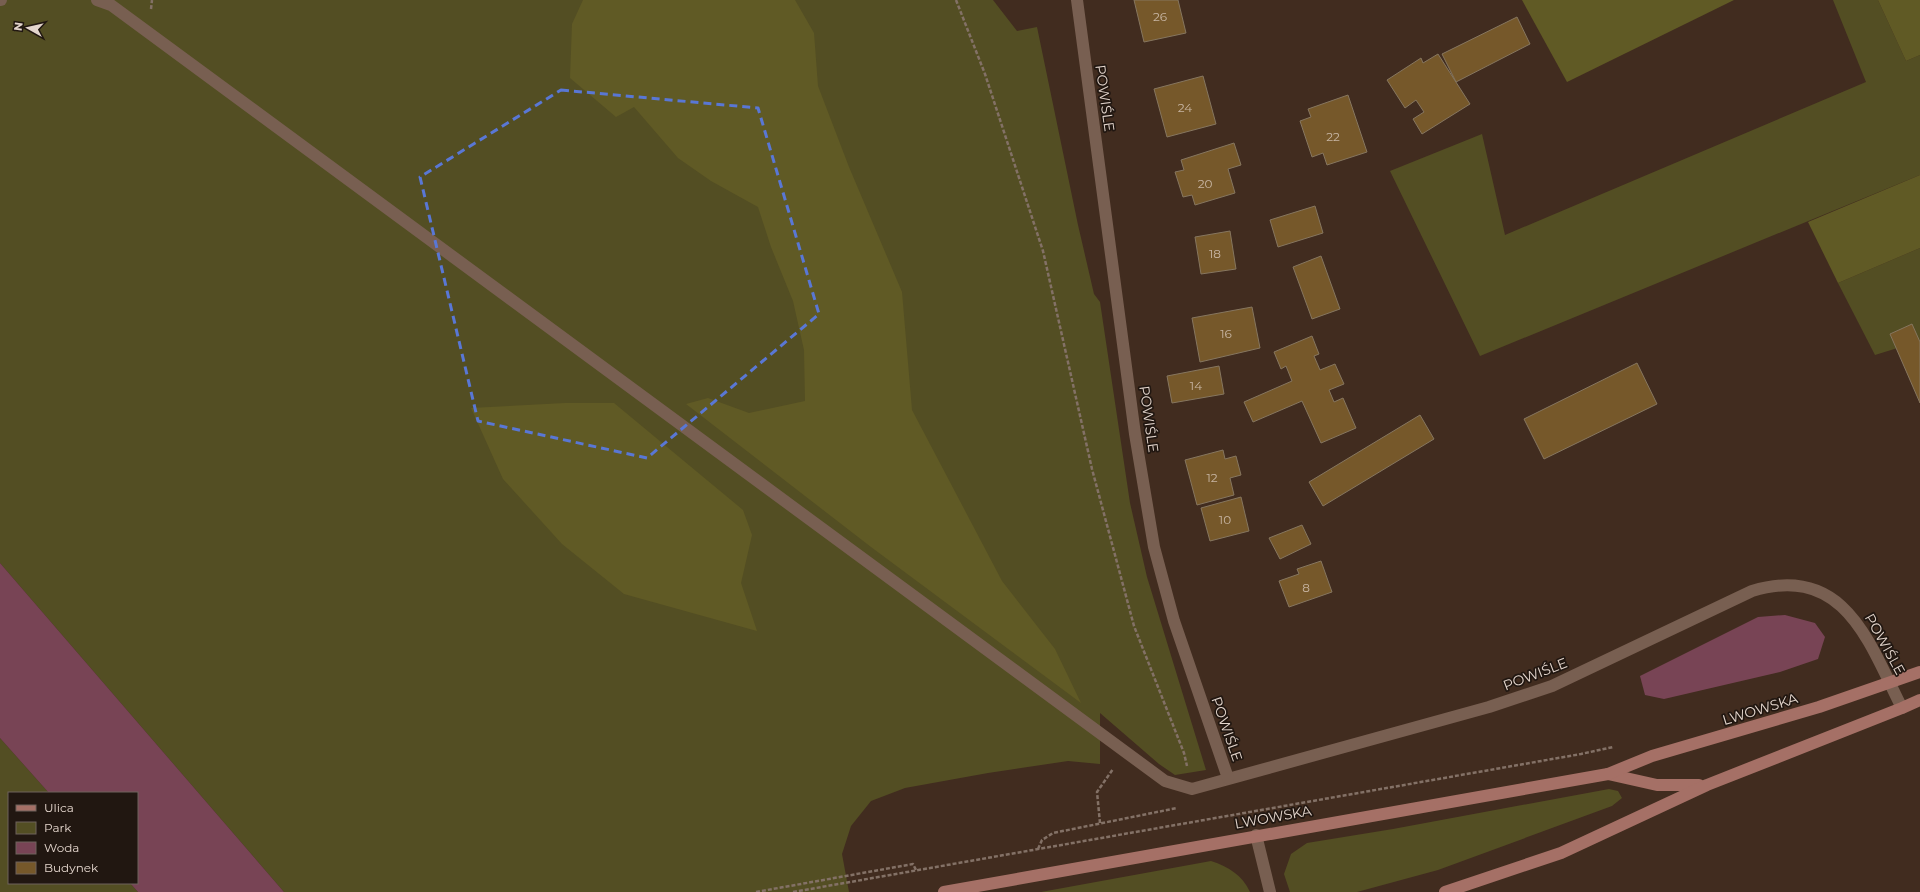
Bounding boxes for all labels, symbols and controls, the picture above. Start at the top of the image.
north arrow [8,8,48,48]
house number: 26 [1153,9,1167,24]
text: N [11,21,26,32]
street label: POWIŚLE [1091,63,1119,133]
house number: 24 [1178,100,1192,115]
house number: 22 [1326,129,1340,144]
house number: 20 [1198,176,1212,191]
house number: 18 [1209,246,1221,261]
house number: 16 [1220,326,1232,341]
house number: 14 [1190,378,1202,393]
street label: POWIŚLE [1135,384,1163,454]
house number: 12 [1206,470,1218,485]
house number: 10 [1219,512,1231,527]
house number: 8 [1302,580,1310,595]
street label: POWIŚLE [1861,610,1909,678]
street label: POWIŚLE [1500,654,1570,694]
street label: LWOWSKA [1720,689,1801,729]
street label: POWIŚLE [1208,694,1246,764]
legend [8,792,138,884]
text: Ulica [44,800,74,815]
street label: LWOWSKA [1233,801,1314,833]
text: Park [44,820,72,835]
text: Woda [44,840,79,855]
text: Budynek [44,860,99,875]

